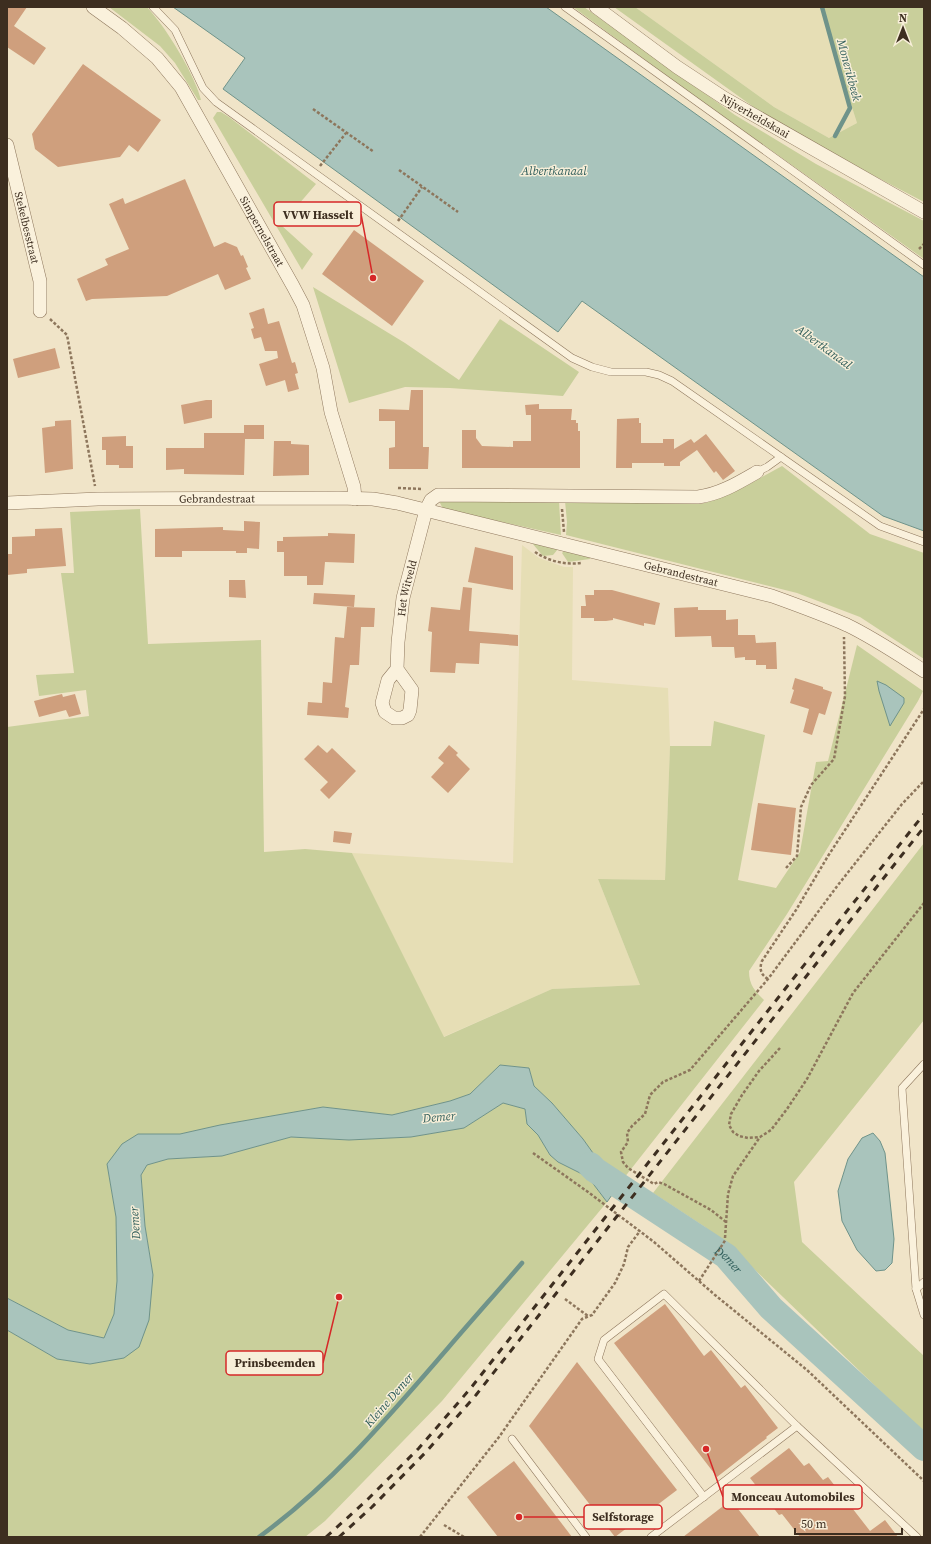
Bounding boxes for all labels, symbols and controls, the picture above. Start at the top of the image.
north arrow [883,8,923,48]
text: N [899,11,907,26]
water label: Monerikbeek [833,36,865,103]
street label: Nijverheidskaai [718,91,792,142]
water label: Albertkanaal [520,163,587,179]
street label: Stekelbesstraat [11,190,43,266]
street label: Simpernelstraat [236,194,288,270]
callout: VVW Hasselt [274,202,361,226]
text: VVW Hasselt [283,207,354,223]
water label: Albertkanaal [792,321,856,373]
street label: Gebrandestraat [179,491,255,507]
street label: Het Witveld [394,558,421,617]
street label: Gebrandestraat [642,558,720,590]
water label: Demer [421,1107,457,1126]
water label: Demer [126,1205,144,1241]
water label: Demer [711,1242,746,1278]
callout: Prinsbeemden [226,1351,323,1375]
text: Prinsbeemden [235,1355,316,1371]
water label: Kleine Demer [360,1369,418,1431]
callout: Monceau Automobiles [723,1485,862,1509]
text: Monceau Automobiles [731,1489,855,1505]
callout: Selfstorage [584,1505,662,1529]
text: Selfstorage [592,1509,654,1525]
scale bar [795,1510,902,1536]
text: 50 m [801,1516,827,1532]

